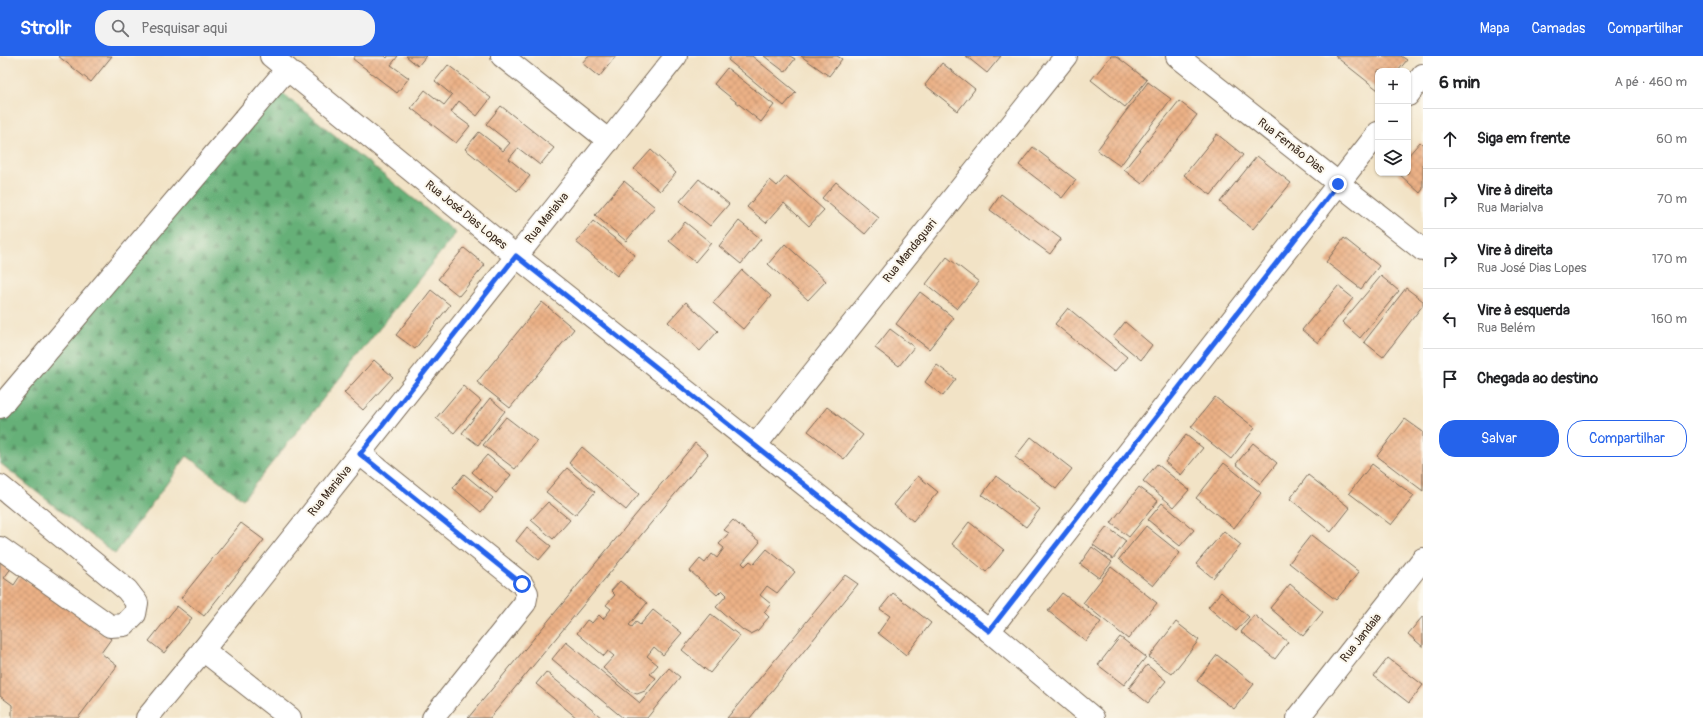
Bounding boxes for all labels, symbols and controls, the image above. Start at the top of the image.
search box [95,10,375,46]
text: Strollr [20,16,71,40]
icon: search [109,17,131,39]
text: Pesquisar aqui [141,19,227,38]
text: Mapa [1480,20,1509,37]
text: Camadas [1531,20,1585,37]
text: Compartilhar [1607,20,1683,37]
map controls [1375,68,1411,176]
button: + [1375,68,1411,104]
text: 6 min [1439,72,1480,93]
text: A pé · 460 m [1614,74,1687,90]
button: − [1375,104,1411,140]
street label: Rua Fernão Dias [1255,115,1328,177]
icon: ahead [1439,128,1461,150]
text: Siga em frente [1477,129,1570,148]
text: 60 m [1656,131,1687,147]
button: layers [1375,140,1411,176]
route end [1329,175,1347,193]
street label: Rua José Dias Lopes [422,177,511,253]
text: Vire à direita [1477,181,1553,200]
icon: right [1439,188,1461,210]
street label: Rua Marialva [522,189,572,247]
text: 70 m [1657,191,1687,207]
text: Rua Marialva [1477,200,1543,216]
street label: Rua Mandaguari [880,216,940,286]
text: Vire à direita [1477,241,1553,260]
icon: right [1439,248,1461,270]
text: 170 m [1652,251,1687,267]
text: Rua José Dias Lopes [1477,260,1587,276]
text: Vire à esquerda [1477,301,1570,320]
icon: left [1439,308,1461,330]
text: 160 m [1651,311,1687,327]
text: Rua Belém [1477,320,1535,336]
icon: arrive [1439,368,1461,390]
text: Chegada ao destino [1477,369,1598,388]
button: Salvar [1439,420,1559,457]
button: Compartilhar [1567,420,1687,457]
street label: Rua Marialva [305,462,355,520]
route start [513,575,531,593]
street label: Rua Jandaia [1337,610,1385,666]

